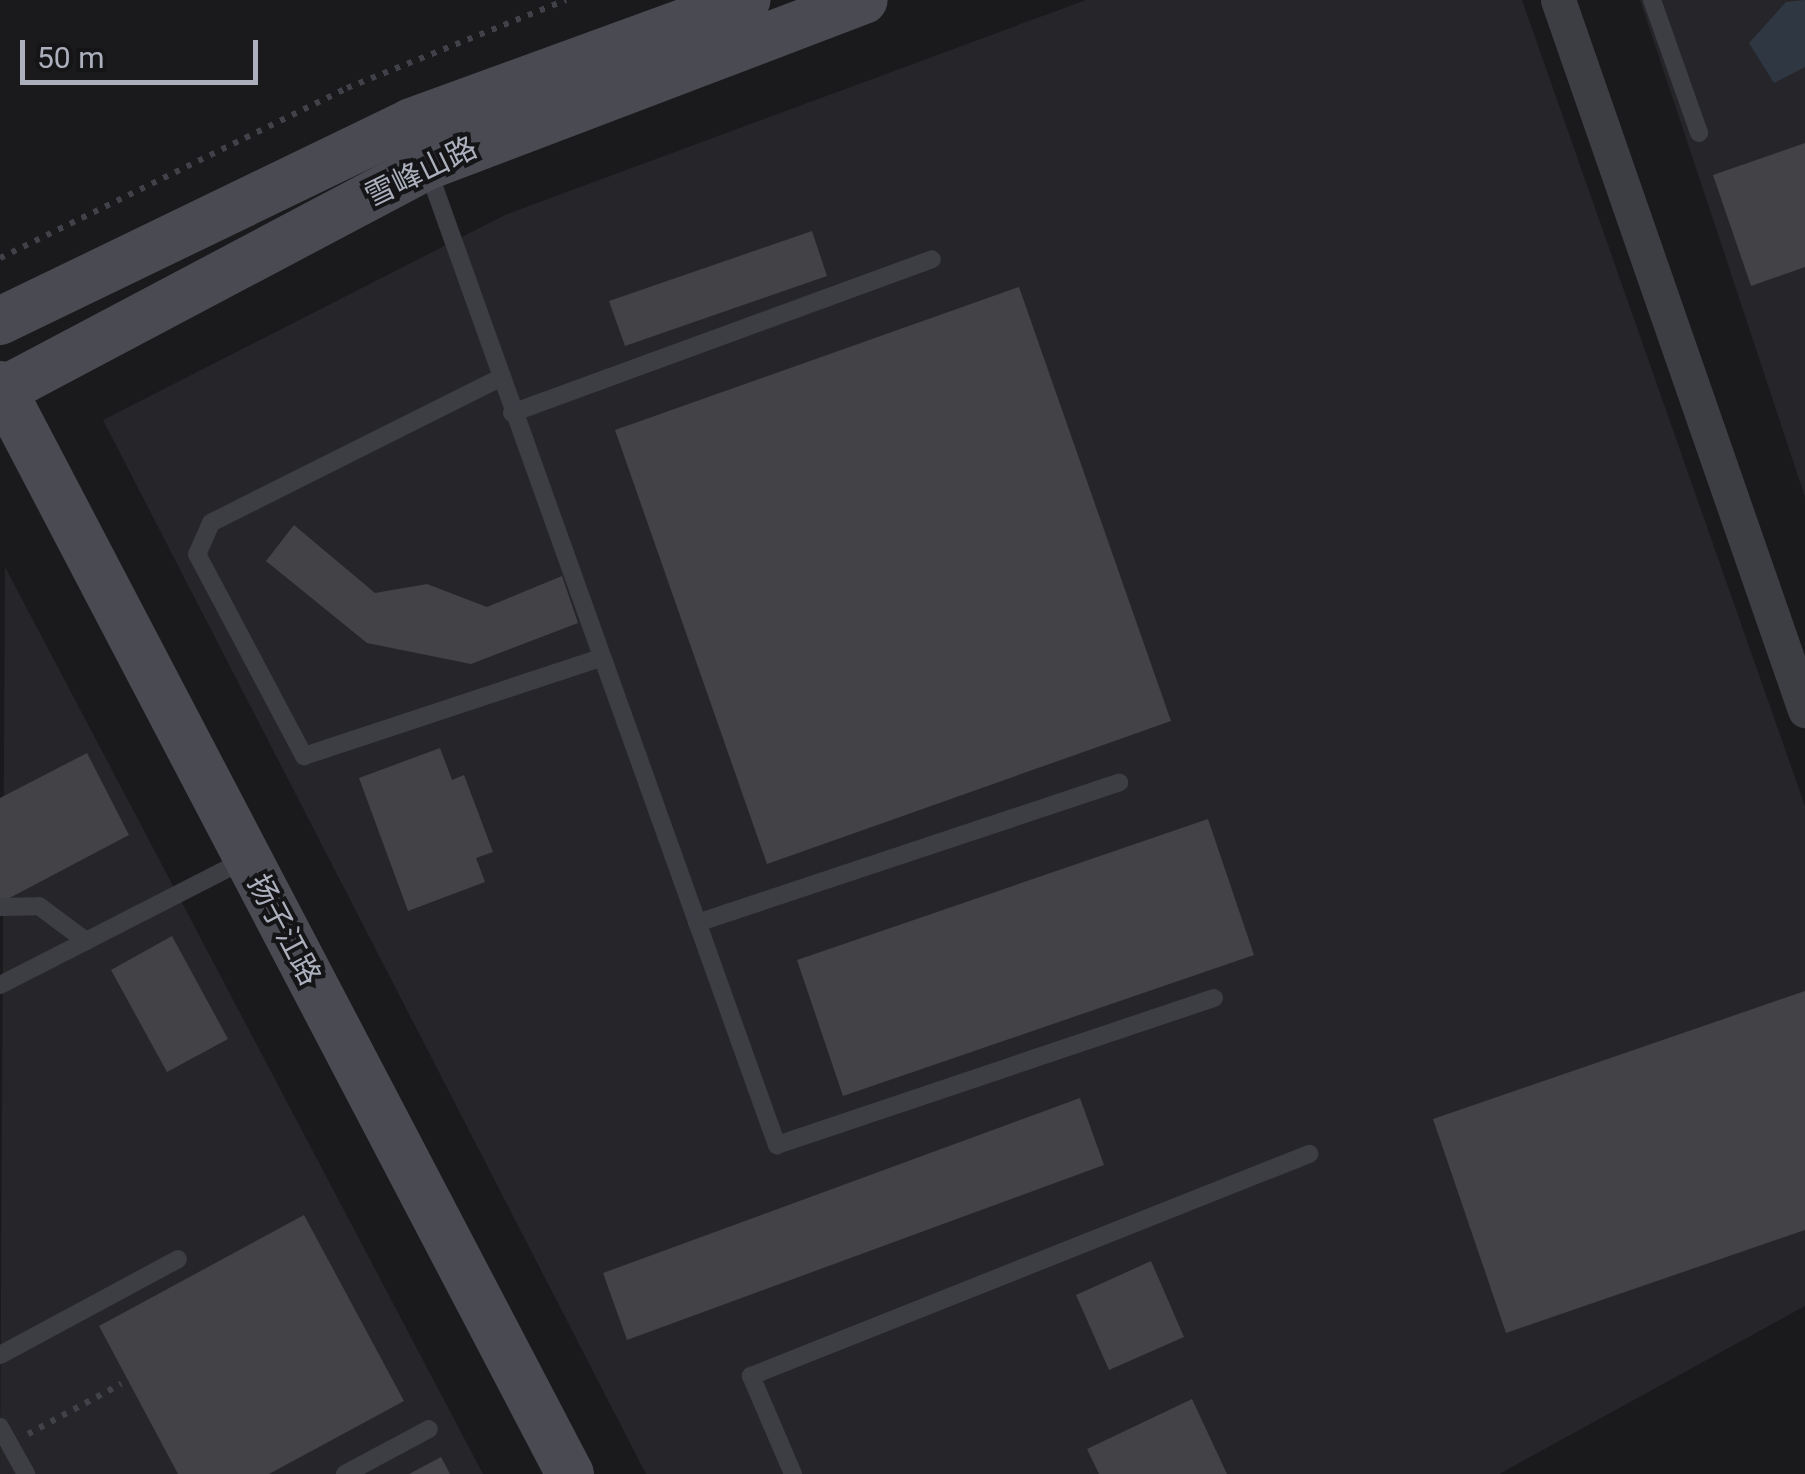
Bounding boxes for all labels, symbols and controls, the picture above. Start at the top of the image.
scale bar [25,20,262,82]
text: 50 m [37,40,104,75]
street label: 雪峰山路 [359,130,483,214]
street label: 扬子江路 [240,869,328,991]

